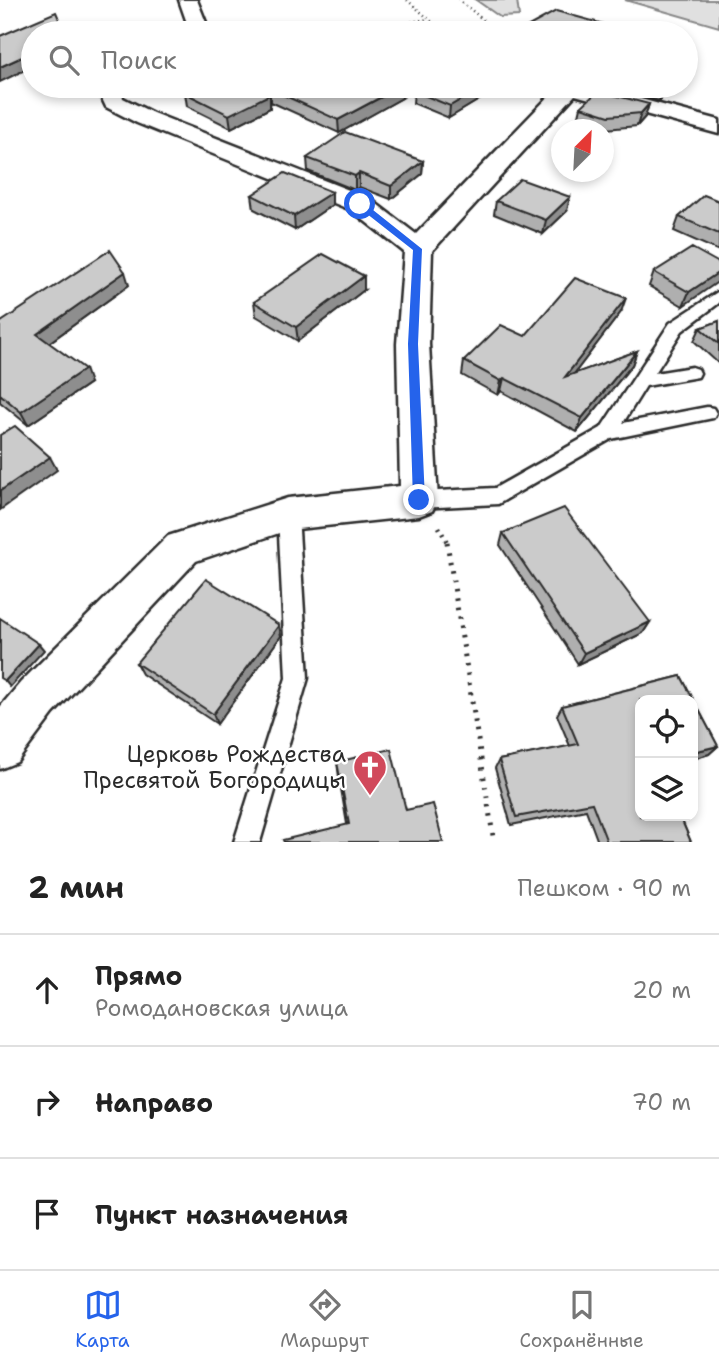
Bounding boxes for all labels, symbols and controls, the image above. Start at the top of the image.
search box [21,21,698,98]
icon: search [45,41,83,79]
text: Поиск [101,42,177,77]
north arrow [551,119,614,182]
route start [344,188,375,219]
route end [403,484,434,515]
map controls [635,695,698,821]
button: locate [635,695,698,758]
place label: Церковь Рождества Пресвятой Богородицы [83,739,346,795]
church icon: Церковь Рождества Пресвятой Богородицы [351,748,389,797]
button: layers [635,758,698,821]
text: 2 мин [28,867,124,908]
text: Пешком · 90 m [518,873,691,903]
text: Прямо [95,958,183,993]
icon: ahead [28,971,66,1009]
text: 20 m [632,975,691,1005]
text: Ромодановская улица [95,993,348,1023]
icon: right [28,1083,66,1121]
text: Направо [95,1085,213,1120]
text: 70 m [632,1087,691,1117]
icon: arrive [28,1195,66,1233]
text: Пункт назначения [95,1197,348,1232]
tab: Карта [75,1286,130,1353]
tab: Маршрут [280,1286,369,1353]
tab: Сохранённые [520,1286,644,1353]

